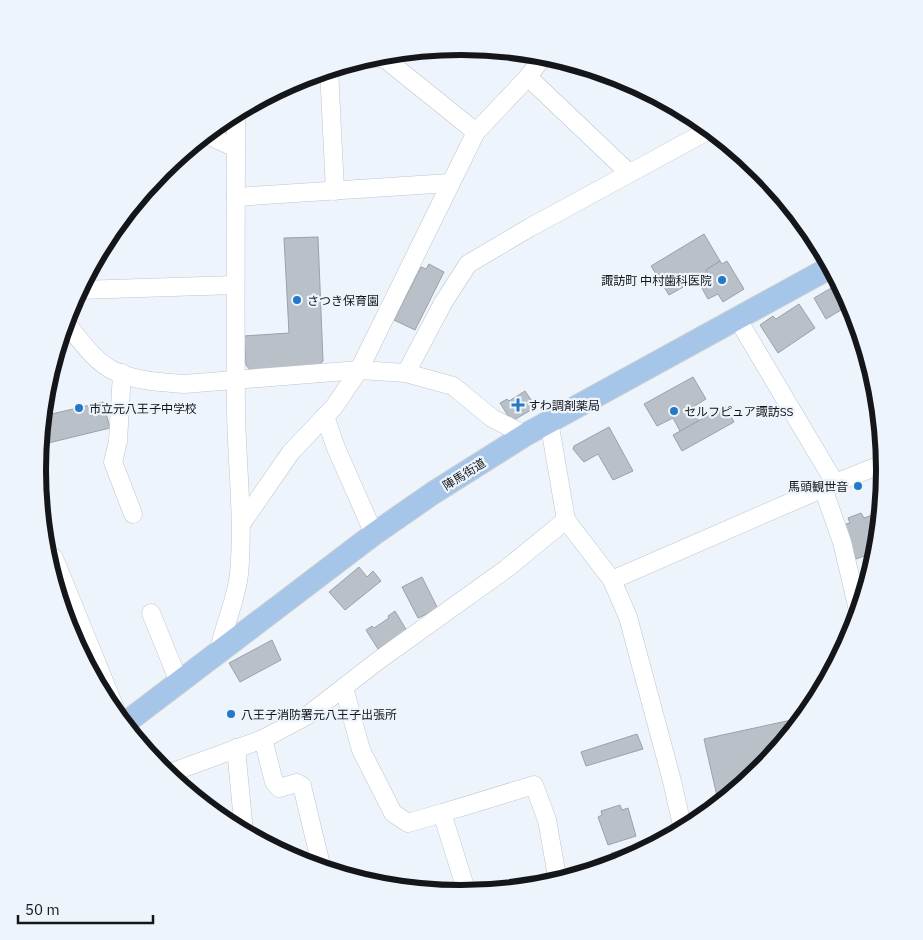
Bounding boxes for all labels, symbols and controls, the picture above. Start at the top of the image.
place label: 諏訪町 中村歯科医院 [601,273,712,288]
marker: 諏訪町 中村歯科医院 [716,274,728,286]
place label: さつき保育園 [307,293,379,308]
marker: さつき保育園 [291,294,303,306]
place label: すわ調剤薬局 [528,398,600,413]
marker: すわ調剤薬局 [512,399,524,411]
place label: 市立元八王子中学校 [89,401,197,416]
marker: 市立元八王子中学校 [73,402,85,414]
place label: セルフピュア諏訪SS [684,404,794,419]
marker: セルフピュア諏訪SS [668,405,680,417]
street label: 陣馬街道 [440,455,488,493]
place label: 馬頭観世音 [788,479,848,494]
marker: 馬頭観世音 [852,480,864,492]
place label: 八王子消防署元八王子出張所 [241,707,397,722]
marker: 八王子消防署元八王子出張所 [225,708,237,720]
scale bar [18,892,152,924]
text: 50 m [25,900,60,919]

